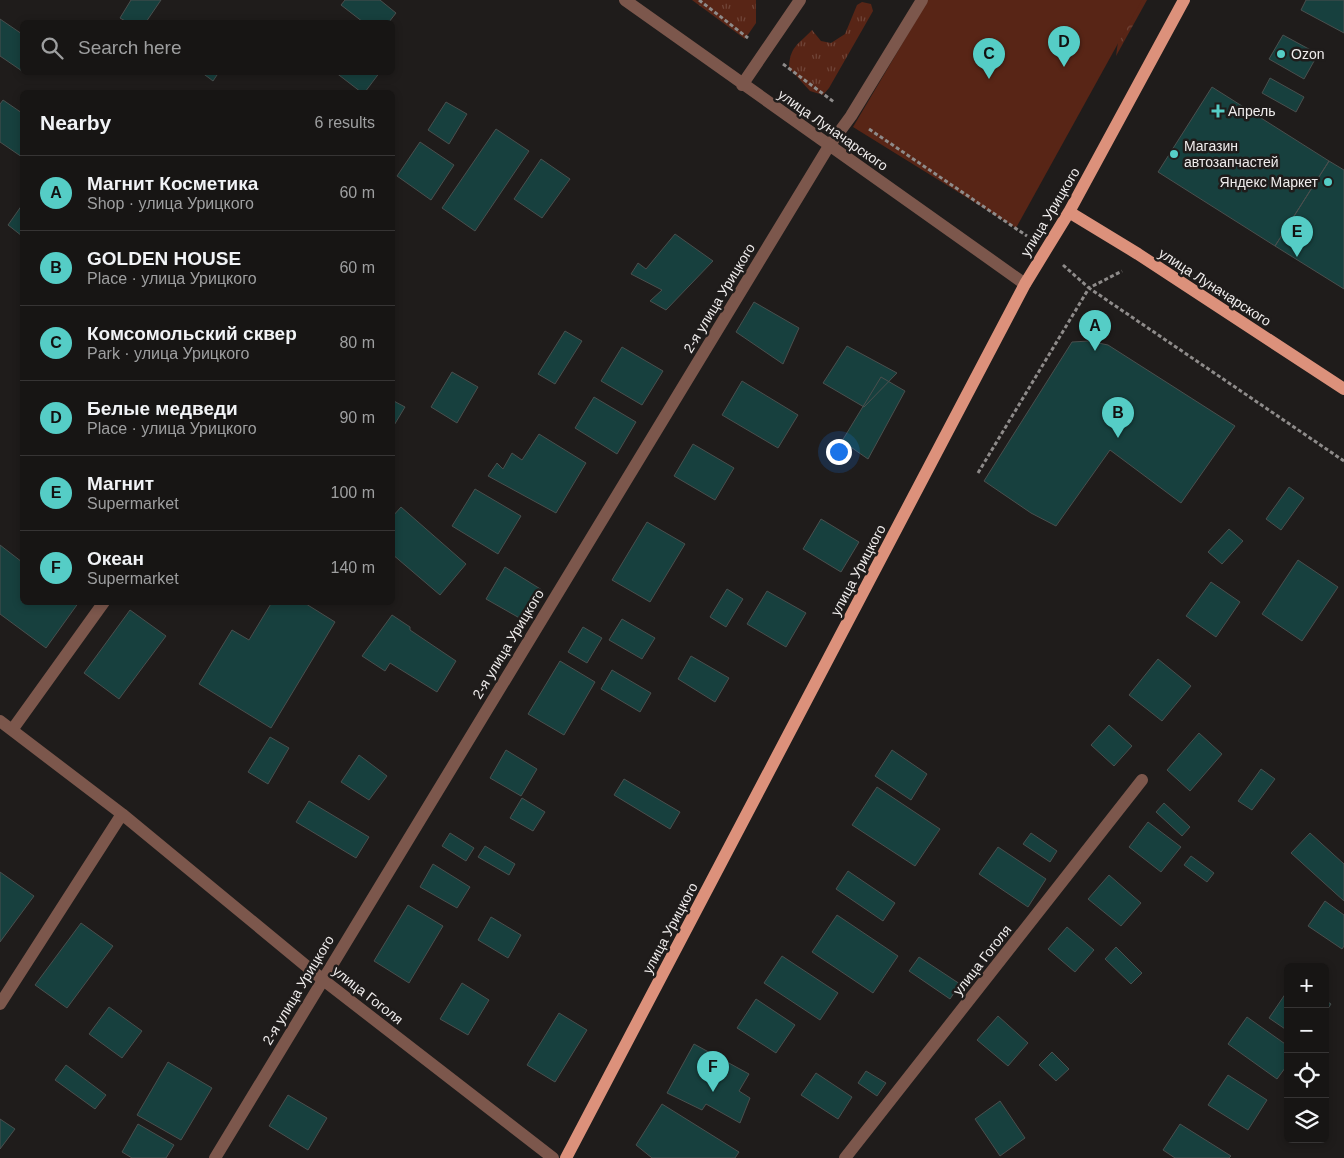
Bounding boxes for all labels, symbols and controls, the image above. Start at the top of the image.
search box [20,20,395,75]
pin: D [1048,26,1080,67]
icon: search [38,34,66,62]
text: Search here [78,37,182,58]
pin: C [973,38,1005,79]
place label: Ozon [1291,46,1324,62]
marker: Ozon [1275,48,1287,60]
street label: улица Луначарского [775,86,891,174]
place label: Апрель [1228,103,1276,119]
marker: Апрель [1212,105,1224,117]
text: Nearby [40,111,111,134]
text: 6 results [315,114,375,131]
place label: Магазин автозапчастей [1184,138,1279,170]
marker: Магазин автозапчастей [1168,148,1180,160]
street label: улица Урицкого [1017,164,1083,259]
text: Магнит Косметика [87,173,258,194]
place label: Яндекс Маркет [1220,174,1319,190]
marker: Яндекс Маркет [1322,176,1334,188]
text: A [50,184,62,201]
text: 60 m [339,184,375,201]
text: Shop · улица Урицкого [87,195,254,212]
pin: E [1281,216,1313,257]
street label: 2-я улица Урицкого [680,240,758,356]
street label: улица Луначарского [1156,245,1274,329]
text: GOLDEN HOUSE [87,248,241,269]
text: B [50,259,62,276]
text: 60 m [339,259,375,276]
text: Place · улица Урицкого [87,270,257,287]
pin: A [1079,310,1111,351]
text: Комсомольский сквер [87,323,297,344]
text: C [50,334,62,351]
text: 80 m [339,334,375,351]
text: Park · улица Урицкого [87,345,249,362]
pin: B [1102,397,1134,438]
text: Белые медведи [87,398,238,419]
text: D [50,409,62,426]
text: 90 m [339,409,375,426]
text: Place · улица Урицкого [87,420,257,437]
your location [826,439,852,465]
text: Магнит [87,473,154,494]
text: E [51,484,61,501]
text: 100 m [331,484,375,501]
text: Supermarket [87,495,179,512]
street label: улица Урицкого [827,522,889,618]
text: Океан [87,548,144,569]
text: F [51,559,61,576]
text: 140 m [331,559,375,576]
text: Supermarket [87,570,179,587]
street label: 2-я улица Урицкого [469,586,547,702]
street label: улица Урицкого [639,880,701,976]
street label: улица Гоголя [950,922,1014,998]
street label: 2-я улица Урицкого [259,932,337,1048]
street label: улица Гоголя [330,963,406,1027]
map controls [1284,963,1329,1143]
button: + [1284,963,1329,1008]
button: − [1284,1008,1329,1053]
pin: F [697,1051,729,1092]
button: locate [1284,1053,1329,1098]
button: layers [1284,1098,1329,1143]

